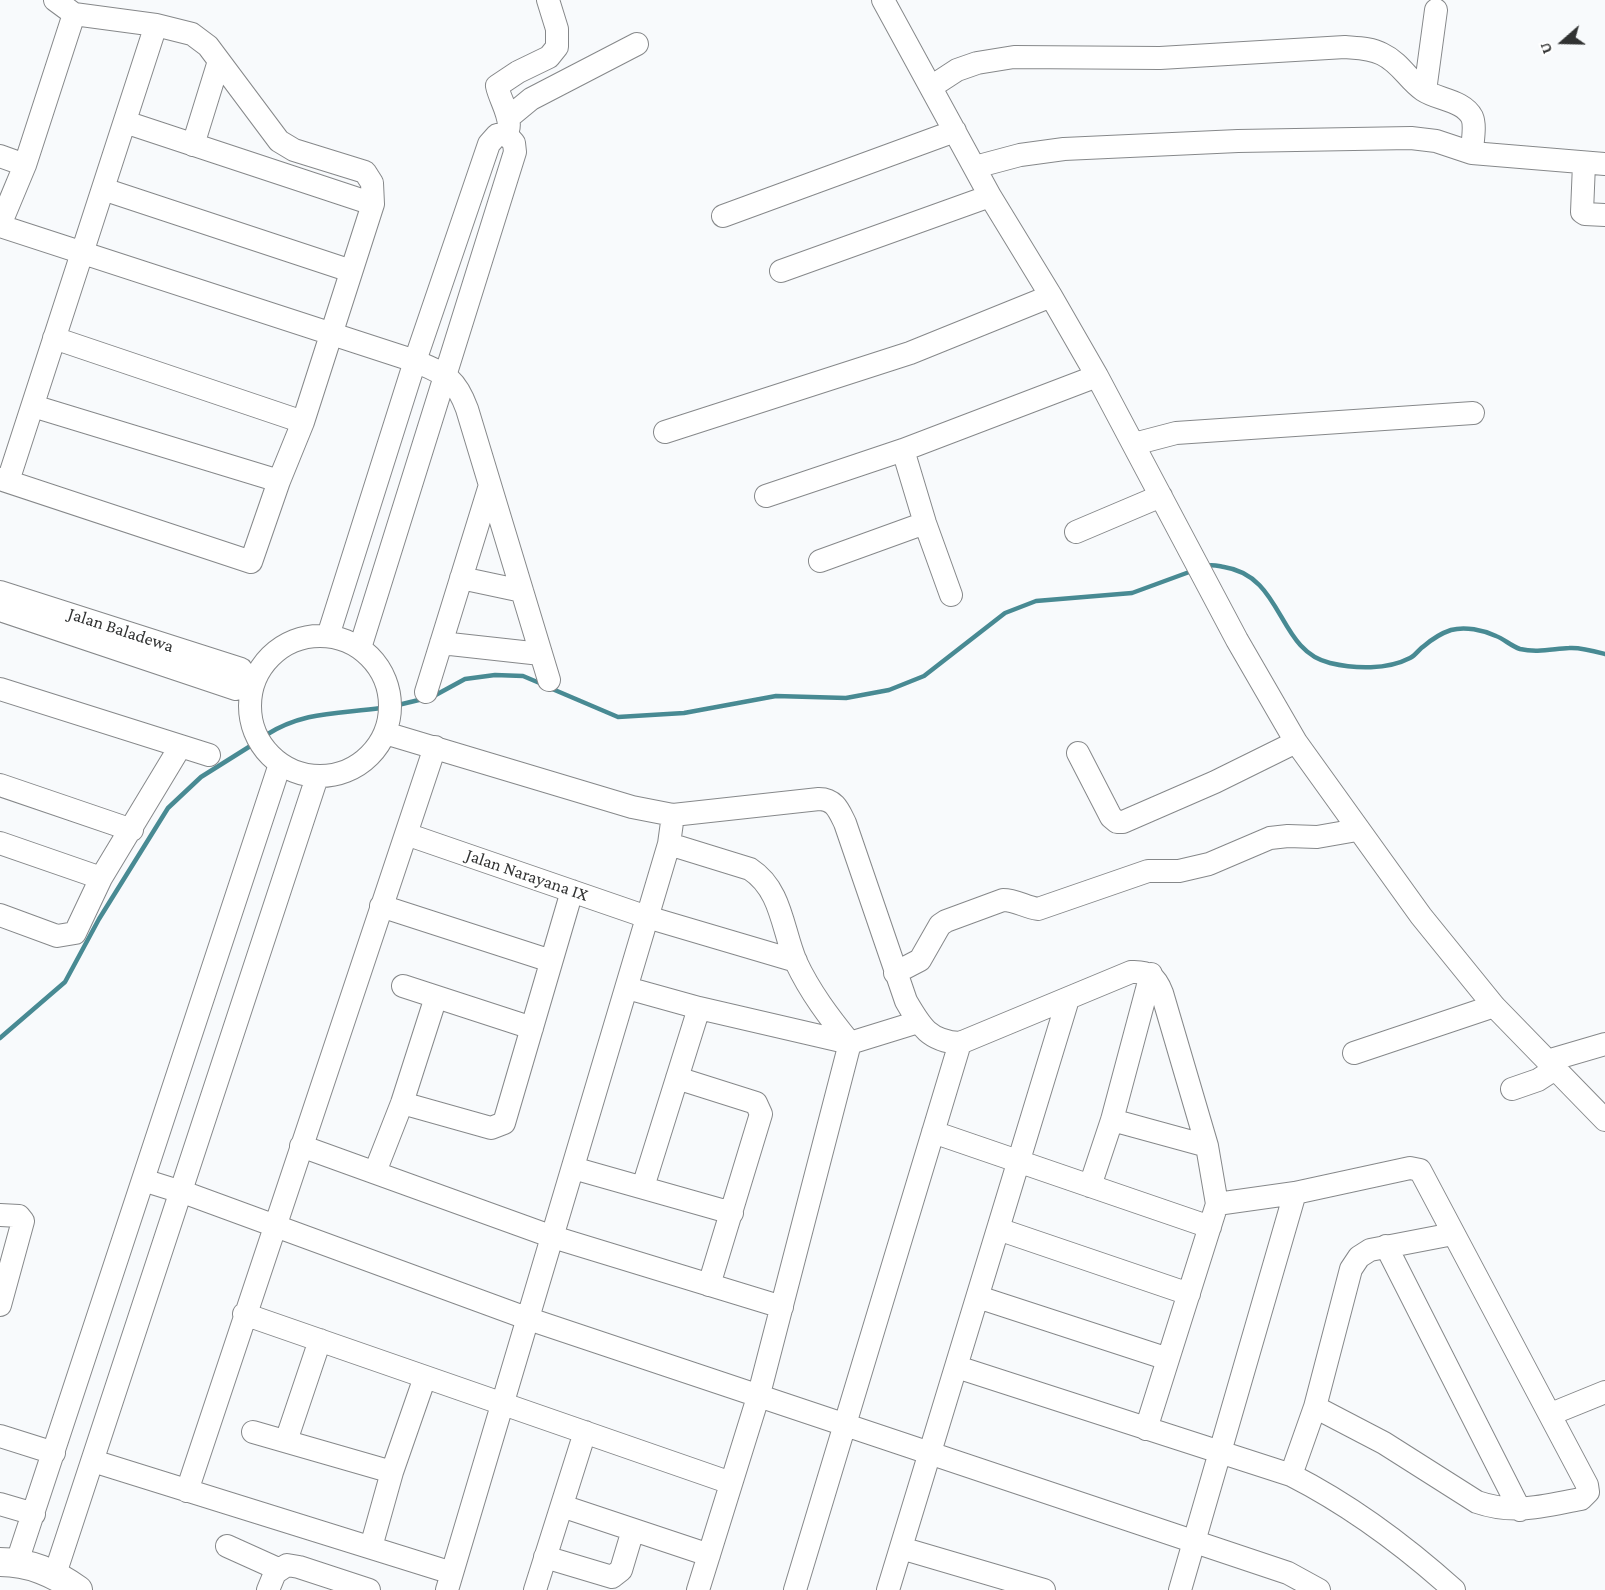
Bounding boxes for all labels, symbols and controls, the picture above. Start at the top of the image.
north arrow [1533,12,1593,72]
text: U [1536,40,1555,56]
street label: Jalan Baladewa [65,603,177,657]
street label: Jalan Narayana IX [463,844,591,906]

